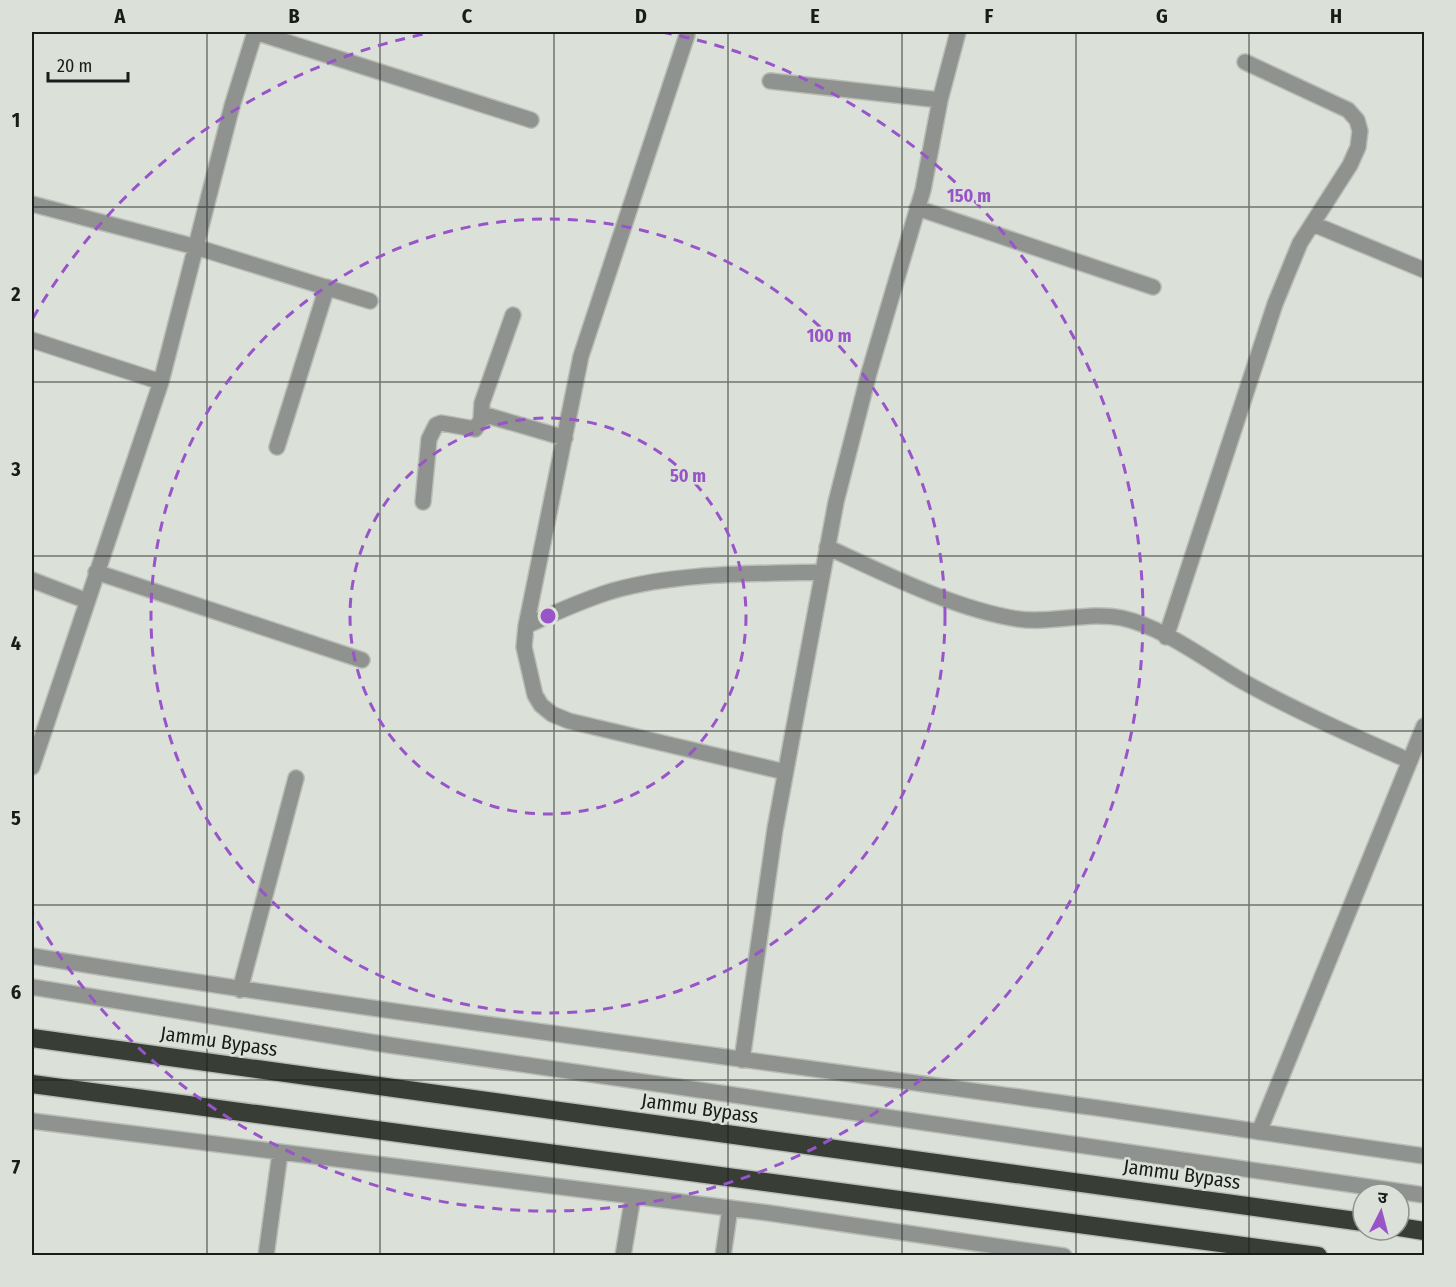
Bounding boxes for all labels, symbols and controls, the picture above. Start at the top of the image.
text: A [114,4,127,28]
text: B [288,4,300,28]
text: C [462,4,473,28]
text: D [635,4,647,28]
text: E [810,4,820,28]
text: F [985,4,994,28]
text: G [1156,4,1168,28]
text: H [1330,4,1342,28]
scale bar [48,45,128,83]
text: 20 m [57,55,92,77]
text: 1 [12,108,20,132]
text: 150 m [947,185,991,207]
text: 2 [10,282,21,306]
text: 100 m [807,325,851,347]
text: 3 [10,457,21,481]
text: 50 m [670,465,706,487]
centre of rings [538,606,558,626]
text: 4 [11,631,21,655]
text: 5 [11,806,21,830]
text: 6 [11,980,21,1004]
street label: Jammu Bypass [159,1021,279,1061]
street label: Jammu Bypass [640,1088,760,1128]
street label: Jammu Bypass [1122,1154,1242,1194]
text: 7 [12,1155,21,1179]
north arrow [1351,1182,1411,1242]
text: उ [1377,1188,1389,1208]

